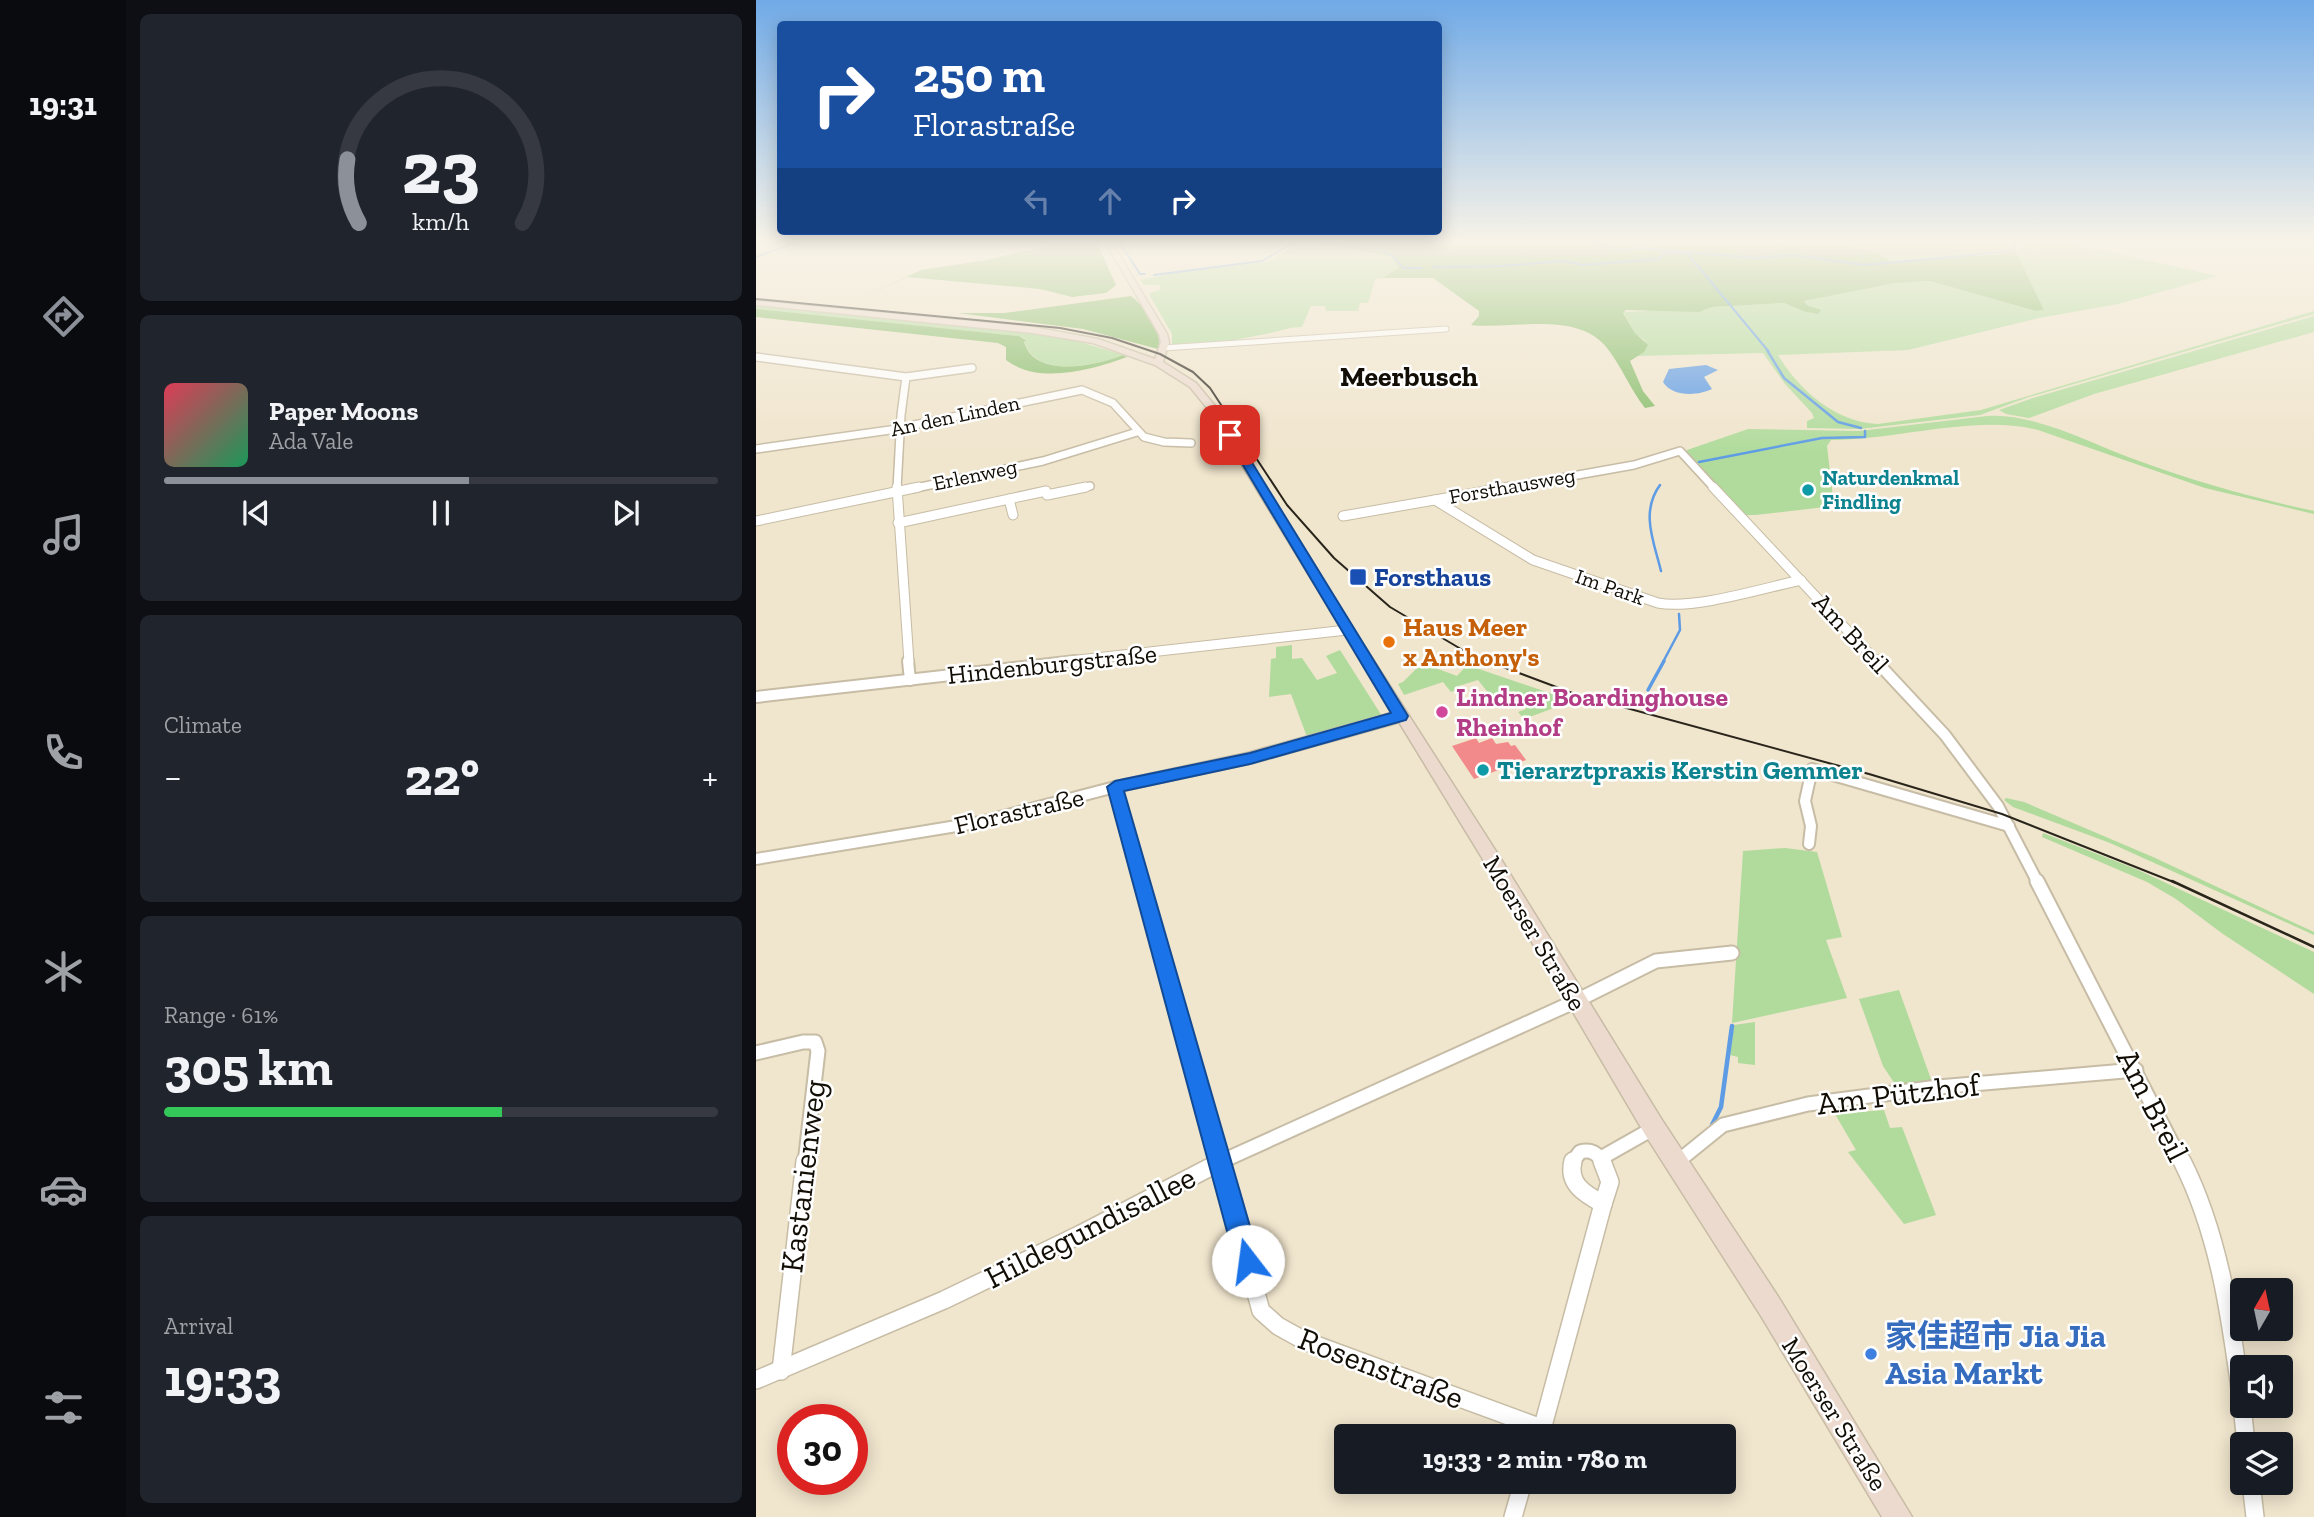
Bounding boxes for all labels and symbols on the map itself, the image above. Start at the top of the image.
district label: Meerbusch [1340,360,1478,393]
street label: An den Linden [888,390,1022,441]
pin [1200,405,1260,465]
street label: Erlenweg [931,453,1020,496]
street label: Forsthausweg [1447,462,1578,509]
place label: Naturdenkmal Findling [1822,465,1959,514]
marker: Naturdenkmal Findling [1800,482,1816,498]
place label: Forsthaus [1374,561,1491,593]
street label: Im Park [1572,563,1648,610]
marker: Forsthaus [1348,567,1368,587]
street label: Am Breil [1806,586,1896,680]
place label: Haus Meer x Anthony's [1403,611,1539,673]
marker: Haus Meer x Anthony's [1381,634,1397,650]
street label: Hindenburgstraße [946,637,1158,691]
place label: Lindner Boardinghouse Rheinhof [1456,681,1728,743]
marker: Lindner Boardinghouse Rheinhof [1434,704,1450,720]
place label: Tierarztpraxis Kerstin Gemmer [1497,754,1863,786]
marker: Tierarztpraxis Kerstin Gemmer [1475,762,1491,778]
street label: Florastraße [951,781,1087,841]
street label: Moerser Straße [1476,850,1594,1016]
street label: Am Breil [2109,1043,2197,1167]
street label: Am Pützhof [1815,1065,1984,1123]
street label: Kastanienweg [772,1077,834,1275]
street label: Hildegundisallee [978,1158,1202,1296]
position arrow [1211,1224,1285,1298]
north arrow [2230,1278,2292,1340]
place label: 家佳超市 Jia Jia Asia Markt [1885,1317,2106,1392]
street label: Rosenstraße [1293,1319,1469,1417]
street label: Moerser Straße [1775,1331,1895,1497]
marker: 家佳超市 Jia Jia Asia Markt [1863,1346,1879,1362]
speed limit sign: 30 [777,1404,868,1495]

